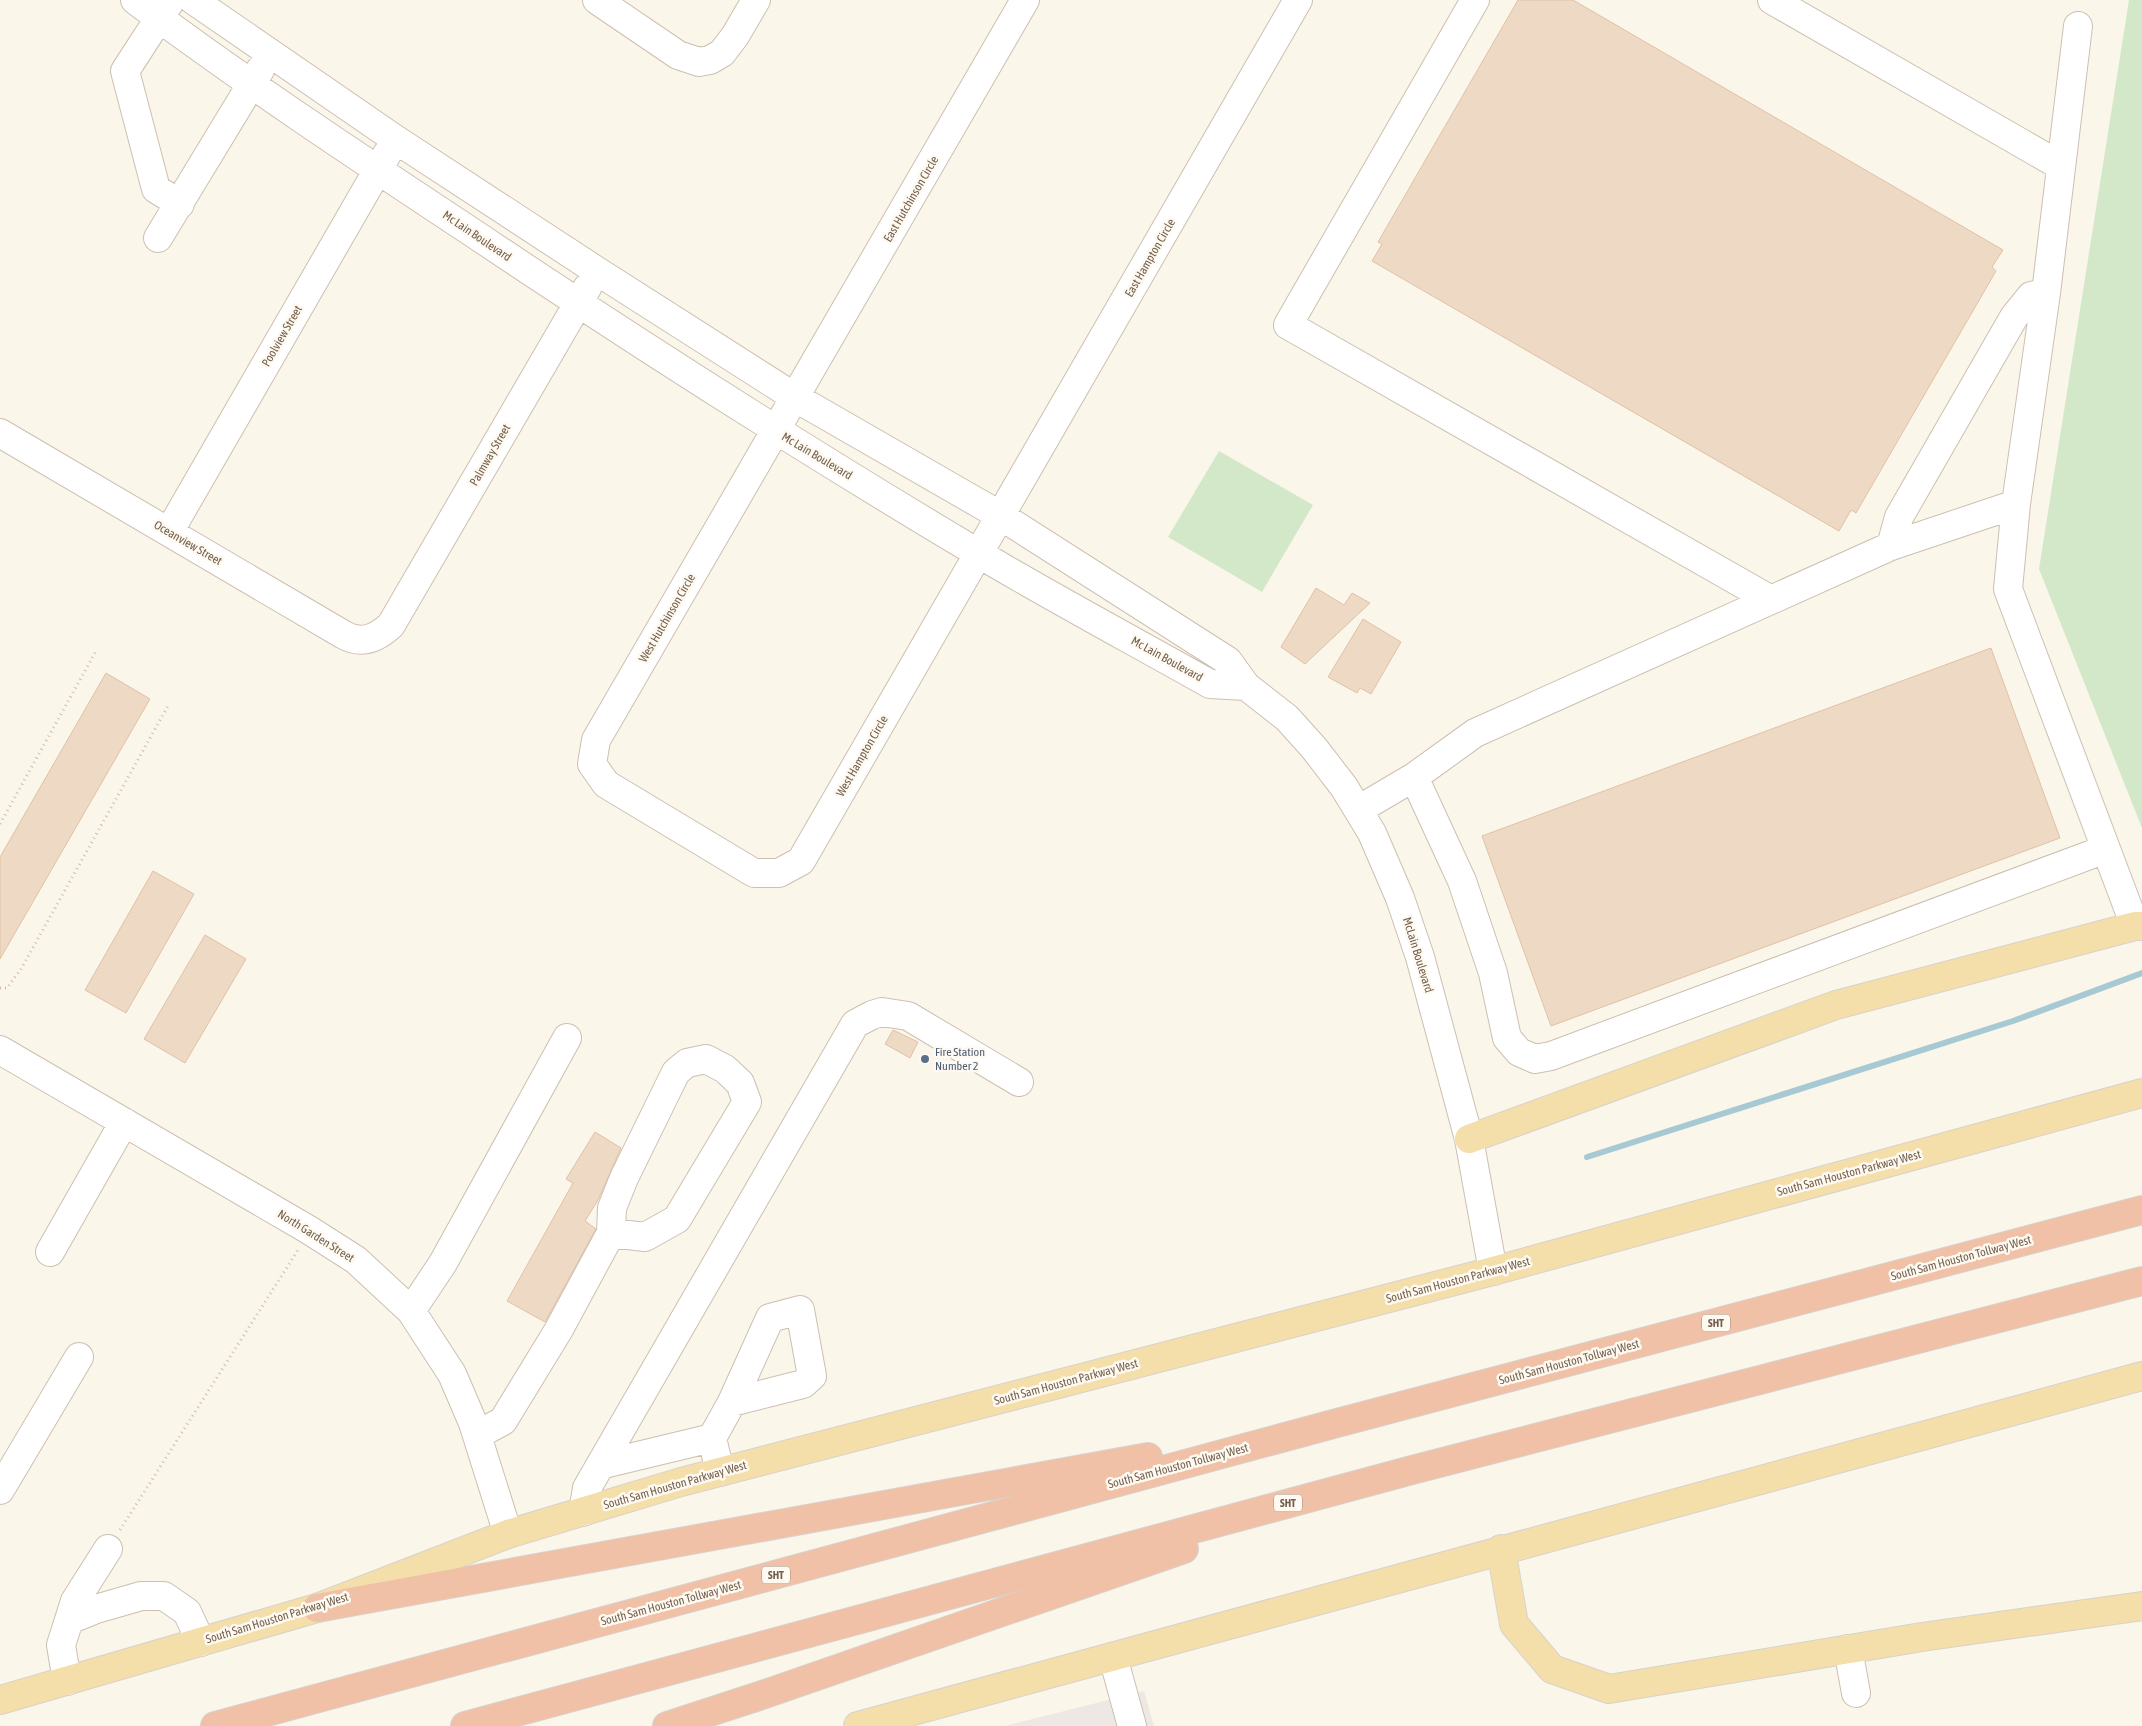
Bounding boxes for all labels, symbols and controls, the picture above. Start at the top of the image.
street label: East Hutchinson Circle [881,154,941,244]
street label: Mc Lain Boulevard [440,208,514,264]
street label: East Hampton Circle [1122,216,1178,300]
street label: Poolview Street [259,302,305,369]
street label: Palmway Street [467,421,513,488]
street label: Mc Lain Boulevard [779,429,855,483]
street label: Oceanview Street [151,518,225,568]
street label: West Hutchinson Circle [636,571,698,665]
street label: Mc Lain Boulevard [1129,634,1205,684]
street label: West Hampton Circle [833,713,891,799]
street label: McLain Boulevard [1400,916,1436,994]
place label: Fire Station Number 2 [935,1045,985,1073]
marker: Fire Station Number 2 [919,1053,931,1065]
street label: South Sam Houston Parkway West [1776,1147,1923,1199]
street label: North Garden Street [275,1207,357,1265]
street label: South Sam Houston Tollway West [1889,1232,2033,1283]
street label: South Sam Houston Parkway West [1385,1254,1532,1306]
road number: SHT [1702,1315,1730,1332]
street label: South Sam Houston Tollway West [1497,1336,1641,1387]
street label: South Sam Houston Parkway West [993,1356,1140,1408]
street label: South Sam Houston Tollway West [1106,1440,1250,1491]
street label: South Sam Houston Parkway West [602,1458,749,1512]
road number: SHT [1274,1495,1302,1512]
road number: SHT [762,1566,790,1584]
street label: South Sam Houston Tollway West [599,1577,743,1628]
street label: South Sam Houston Parkway West [204,1589,350,1646]

